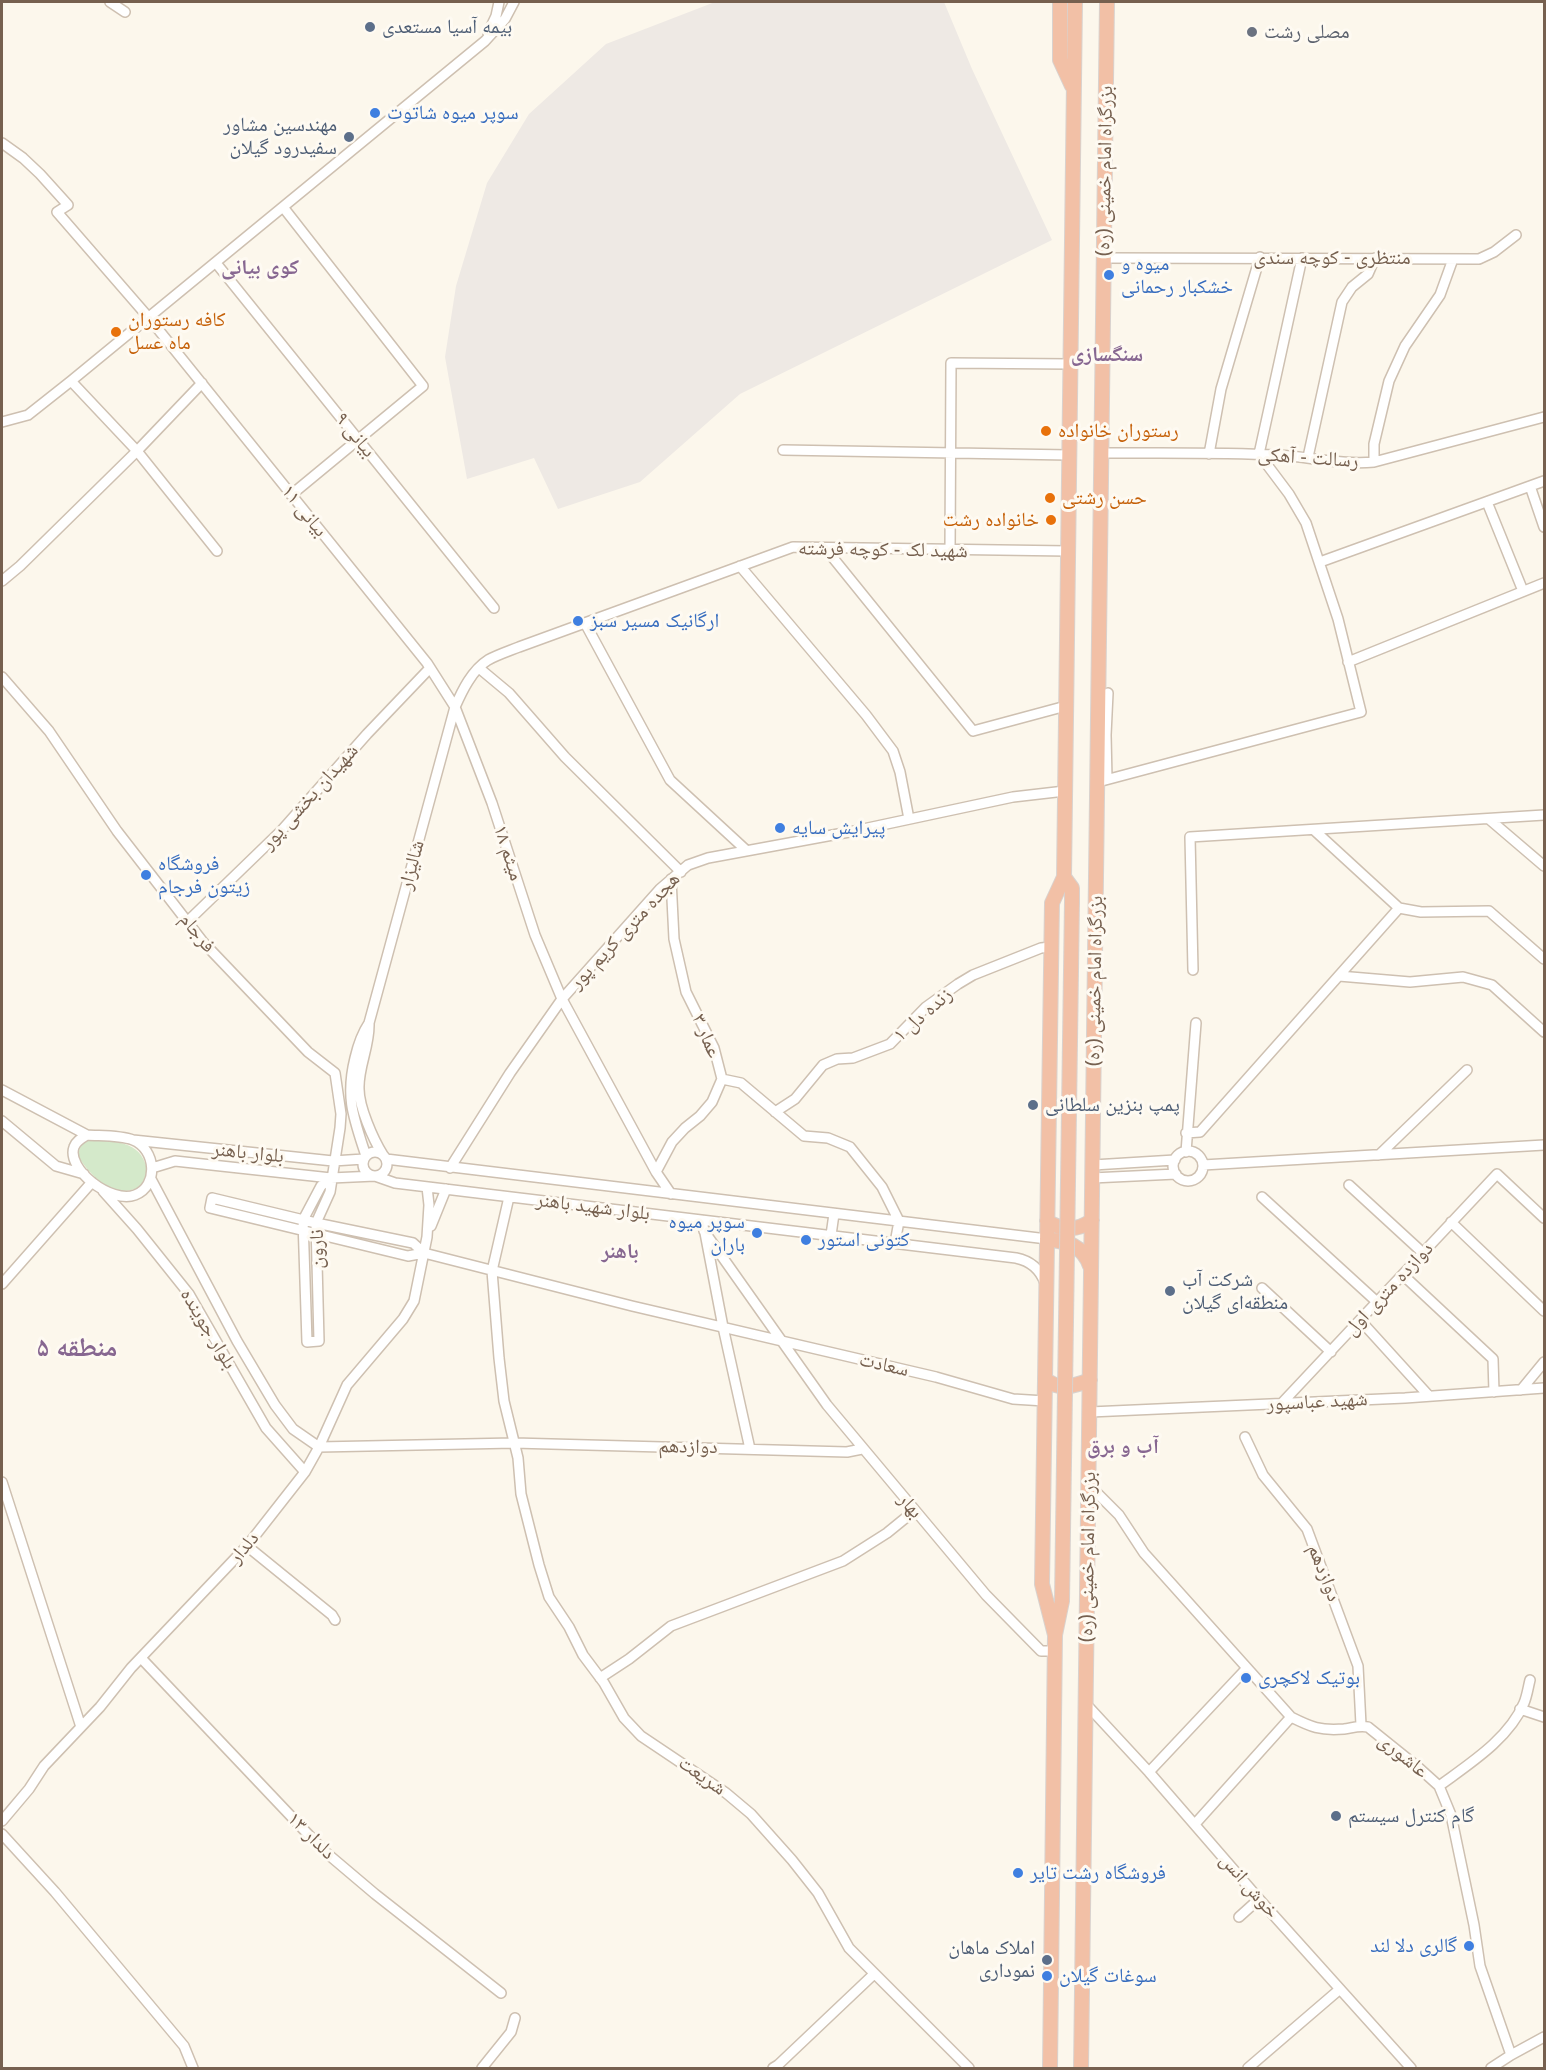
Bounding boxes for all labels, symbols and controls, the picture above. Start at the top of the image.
place label: بیمه آسیا مستعدی [382,15,512,39]
marker: بیمه آسیا مستعدی [363,20,377,34]
place label: مصلی رشت [1264,20,1350,44]
marker: مصلی رشت [1245,25,1259,39]
street label: بزرگراه امام خمینی (ره) [1092,86,1118,256]
place label: سوپر میوه شاتوت [387,101,519,125]
marker: سوپر میوه شاتوت [368,106,382,120]
place label: مهندسین مشاور سفیدرود گیلان [223,113,337,160]
marker: مهندسین مشاور سفیدرود گیلان [342,130,356,144]
street label: منتظری - کوچه سندی [1253,246,1411,270]
place label: میوه و خشکبار رحمانی [1121,252,1233,299]
district label: کوی بیانی [221,255,299,281]
marker: میوه و خشکبار رحمانی [1102,268,1116,282]
place label: کافه رستوران ماه عسل [128,308,226,355]
marker: کافه رستوران ماه عسل [109,325,123,339]
district label: سنگسازی [1071,342,1143,368]
street label: بیانی ۹ [330,408,380,462]
place label: رستوران خانواده [1058,419,1179,443]
marker: رستوران خانواده [1039,424,1053,438]
street label: رسالت - آهکی [1257,442,1359,474]
street label: بیانی ۱۱ [276,480,332,542]
place label: حسن رشتی [1062,486,1147,510]
marker: حسن رشتی [1043,491,1057,505]
place label: خانواده رشت [943,508,1039,532]
marker: خانواده رشت [1044,513,1058,527]
street label: شهید لک - کوچه فرشته [798,537,968,563]
place label: ارگانیک مسیر سبز [590,609,719,633]
marker: ارگانیک مسیر سبز [571,614,585,628]
street label: شهیدان بخشی پور [256,739,364,855]
place label: پیرایش سایه [792,816,885,840]
marker: پیرایش سایه [773,821,787,835]
street label: میثم ۱۸ [488,822,528,884]
street label: شالیزار [394,838,430,892]
place label: فروشگاه زیتون فرجام [158,852,250,899]
marker: فروشگاه زیتون فرجام [139,868,153,882]
street label: هجده متری کریم پور [565,868,685,994]
street label: بزرگراه امام خمینی (ره) [1082,896,1108,1066]
street label: فرجام [174,908,220,958]
street label: زنده دل ۱ [889,983,957,1047]
street label: عمار ۳ [686,1010,726,1062]
place label: پمپ بنزین سلطانی [1045,1093,1180,1117]
marker: پمپ بنزین سلطانی [1026,1098,1040,1112]
street label: بلوار باهنر [211,1137,285,1169]
street label: بلوار شهید باهنر [535,1188,651,1226]
place label: سوپر میوه باران [669,1210,745,1257]
marker: سوپر میوه باران [750,1226,764,1240]
place label: کتونی استور [818,1228,909,1252]
street label: نارون [305,1229,329,1269]
marker: کتونی استور [799,1233,813,1247]
street label: دوازده متری اول [1339,1237,1439,1341]
district label: باهنر [601,1239,639,1265]
place label: شرکت آب منطقه‌ای گیلان [1182,1268,1288,1315]
street label: بلوار جوینده [175,1284,241,1374]
marker: شرکت آب منطقه‌ای گیلان [1163,1284,1177,1298]
district label: منطقه ۵ [37,1333,117,1365]
street label: سعادت [857,1348,911,1382]
street label: شهید عباسپور [1266,1387,1368,1417]
street label: دوازدهم [658,1434,718,1460]
district label: آب و برق [1087,1434,1159,1460]
street label: بزرگراه امام خمینی (ره) [1075,1472,1101,1642]
street label: بهار [892,1488,928,1524]
street label: دلدار [224,1527,264,1569]
street label: دوازدهم [1302,1541,1346,1605]
place label: بوتیک لاکچری [1258,1666,1360,1690]
marker: بوتیک لاکچری [1239,1671,1253,1685]
street label: عاشوری [1373,1728,1433,1784]
street label: شریعت [674,1751,730,1801]
place label: گام کنترل سیستم [1348,1804,1474,1828]
street label: دلدار ۱۳ [282,1807,340,1865]
marker: گام کنترل سیستم [1329,1809,1343,1823]
street label: خوش انس [1214,1849,1284,1923]
place label: فروشگاه رشت تاير [1030,1861,1166,1885]
marker: فروشگاه رشت تاير [1011,1866,1025,1880]
place label: گالری دلا لند [1370,1934,1457,1958]
place label: املاک ماهان نموداری [948,1936,1035,1983]
marker: گالری دلا لند [1462,1939,1476,1953]
marker: املاک ماهان نموداری [1040,1953,1054,1967]
place label: سوغات گیلان [1059,1964,1157,1988]
marker: سوغات گیلان [1040,1969,1054,1983]

